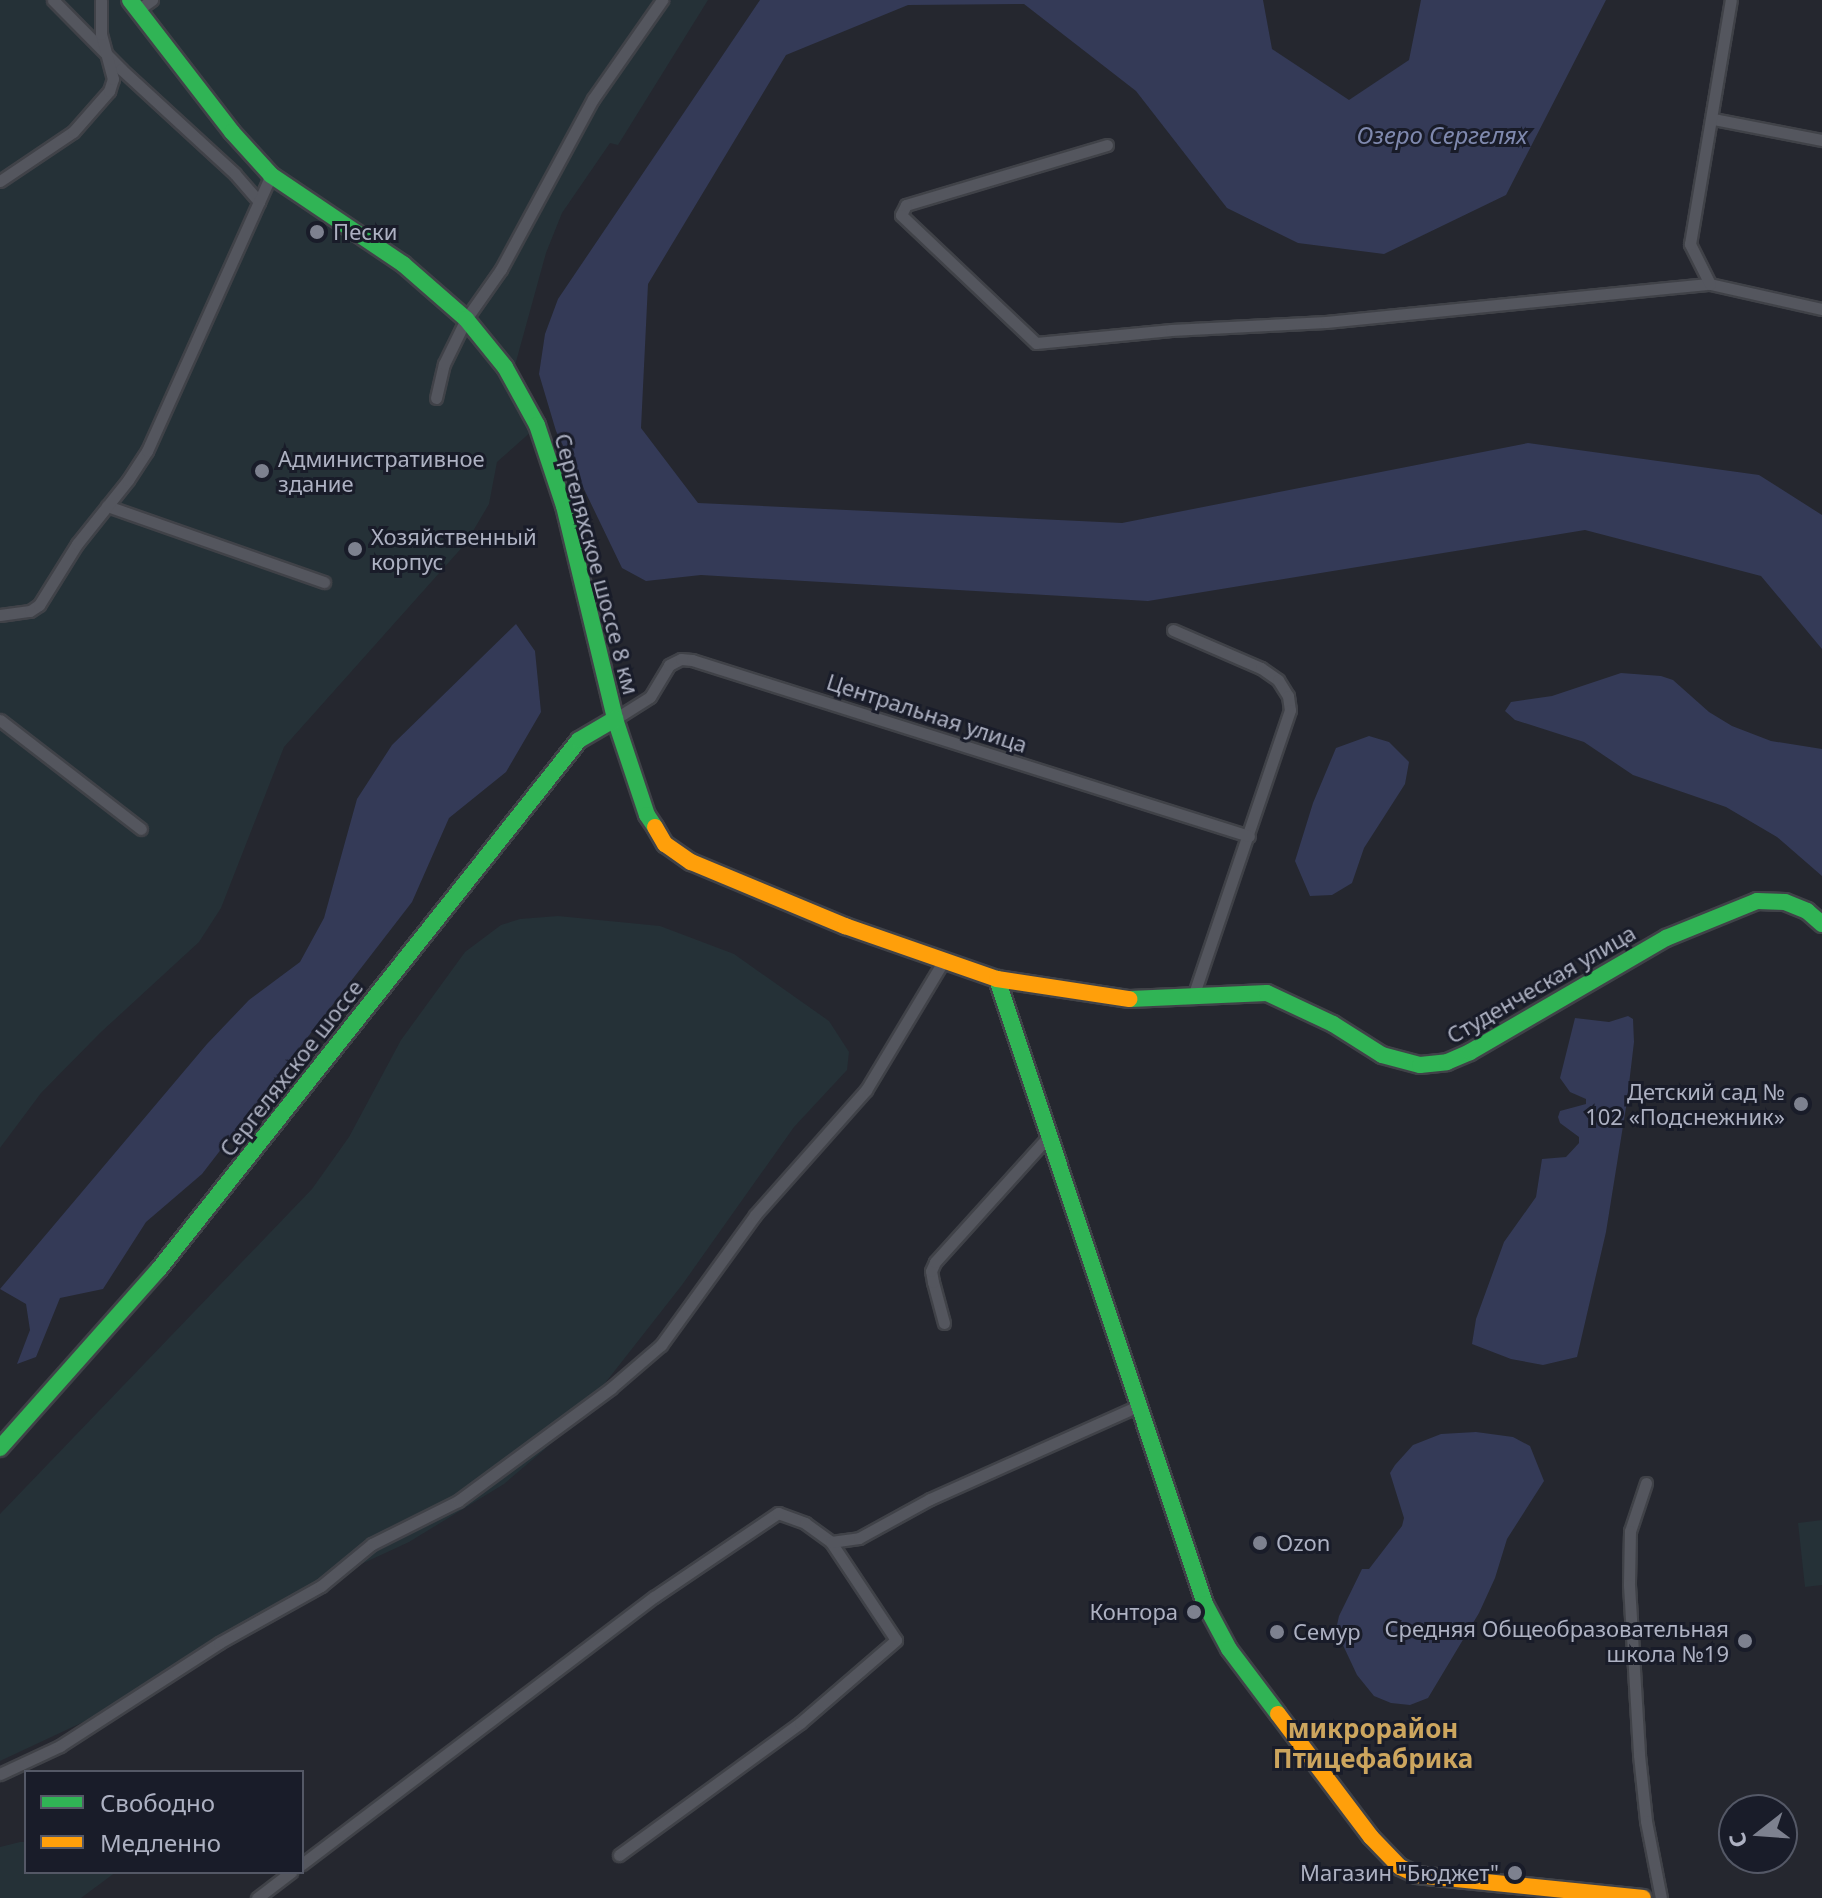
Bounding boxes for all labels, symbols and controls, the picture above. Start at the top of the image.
water label: Озеро Сергелях [1357,121,1527,149]
place label: Пески [333,219,397,245]
marker: Пески [308,223,326,241]
street label: Сергеляхское шоссе 8 км [549,431,645,697]
place label: Административное здание [278,445,485,496]
marker: Административное здание [253,462,271,480]
place label: Хозяйственный корпус [371,523,537,574]
marker: Хозяйственный корпус [346,540,364,558]
street label: Центральная улица [823,668,1031,758]
street label: Студенческая улица [1442,919,1640,1049]
street label: Сергеляхское шоссе [214,975,368,1161]
place label: Детский сад № 102 «Подснежник» [1585,1078,1785,1130]
marker: Детский сад № 102 «Подснежник» [1792,1095,1810,1113]
place label: Ozon [1276,1530,1330,1556]
marker: Ozon [1251,1534,1269,1552]
place label: Контора [1089,1599,1178,1625]
marker: Контора [1185,1603,1203,1621]
place label: Средняя Общеобразовательная школа №19 [1384,1615,1729,1666]
place label: Семур [1293,1619,1361,1645]
marker: Семур [1268,1623,1286,1641]
marker: Средняя Общеобразовательная школа №19 [1736,1632,1754,1650]
district label: микрорайон Птицефабрика [1273,1713,1473,1774]
legend [24,1770,304,1874]
text: Свободно [100,1786,215,1819]
north arrow [1718,1794,1798,1874]
text: Медленно [100,1826,221,1859]
text: С [1721,1829,1753,1852]
place label: Магазин "Бюджет" [1300,1860,1499,1886]
marker: Магазин "Бюджет" [1506,1864,1524,1882]

